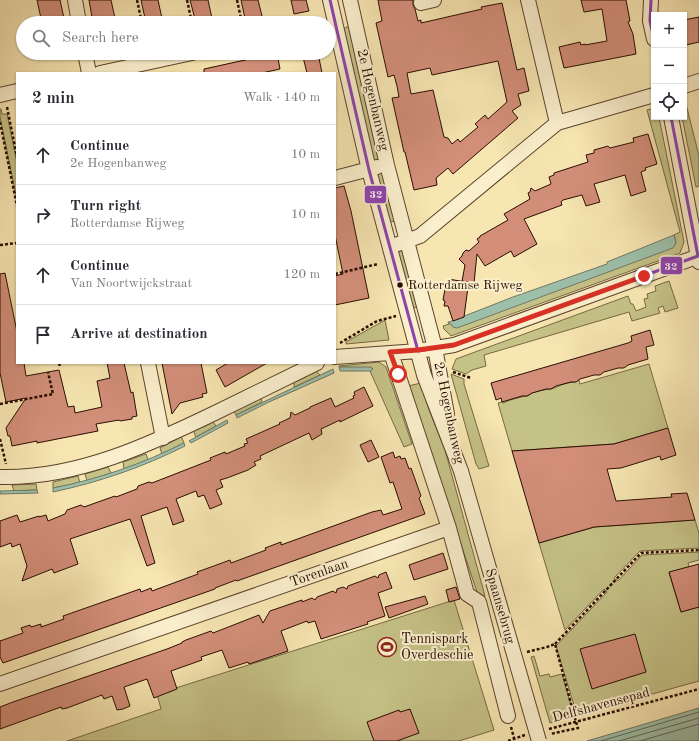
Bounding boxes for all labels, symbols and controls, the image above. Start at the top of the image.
map controls [651,12,687,120]
button: + [651,12,687,48]
search box [16,16,336,60]
icon: search [30,27,52,49]
text: Search here [62,31,139,46]
street label: 2e Hogenbanweg [354,48,392,153]
button: − [651,48,687,84]
button: locate [651,84,687,120]
text: 2 min [32,90,75,107]
text: Walk · 140 m [243,91,320,104]
text: Continue [70,139,129,154]
icon: ahead [32,144,54,166]
text: 10 m [291,148,320,161]
text: 2e Hogenbanweg [70,157,166,170]
line badge: 32 [364,185,387,204]
text: 32 [370,190,382,201]
text: Turn right [70,199,141,214]
icon: right [32,204,54,226]
text: 10 m [291,208,320,221]
text: Rotterdamse Rijweg [70,217,184,230]
line badge: 32 [660,256,683,275]
text: Continue [70,259,129,274]
text: 32 [665,262,677,273]
icon: ahead [32,264,54,286]
route end [635,267,653,285]
text: 120 m [283,268,320,281]
text: Van Noortwijckstraat [70,277,192,290]
place label: Rotterdamse Rijweg [408,279,522,292]
marker: Rotterdamse Rijweg [395,280,405,290]
icon: arrive [32,324,54,346]
text: Arrive at destination [70,327,208,342]
street label: 2e Hogenbanweg [431,361,467,466]
route start [389,365,407,383]
street label: Torenlaan [288,556,350,590]
street label: Spaansebrug [483,567,518,646]
place label: Tennispark Overdeschie [401,632,474,662]
sports icon: Tennispark Overdeschie [376,636,398,658]
street label: Delfshavensepad [551,685,651,725]

